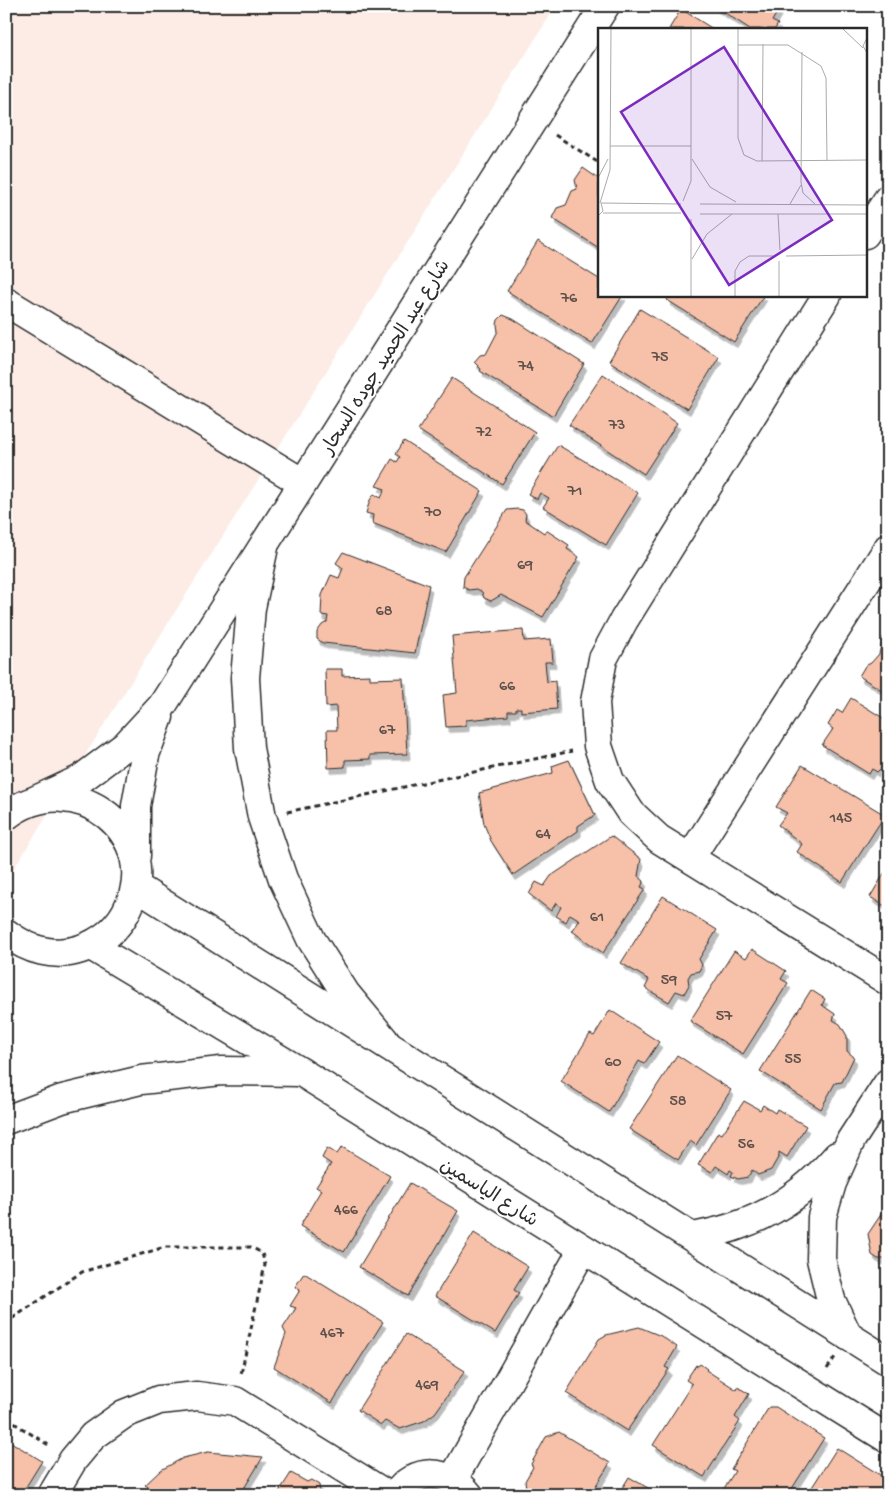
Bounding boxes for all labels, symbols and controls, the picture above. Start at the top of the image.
inset map [598,28,866,296]
street label: شارع عبد الحميد جوده السحار [316,256,456,461]
house number: 76 [560,290,578,309]
house number: 75 [651,349,668,368]
house number: 74 [517,358,534,377]
house number: 73 [608,417,625,436]
house number: 72 [475,424,492,443]
house number: 71 [567,483,582,502]
house number: 70 [423,504,442,523]
house number: 69 [517,557,533,576]
house number: 68 [376,603,393,622]
house number: 66 [499,678,516,697]
house number: 67 [379,722,396,741]
house number: 145 [829,810,852,829]
house number: 64 [535,826,551,845]
house number: 61 [590,909,604,928]
house number: 59 [661,972,677,991]
house number: 57 [716,1008,733,1027]
house number: 55 [785,1051,801,1070]
house number: 60 [604,1054,622,1073]
house number: 58 [669,1093,687,1112]
house number: 56 [738,1136,755,1155]
street label: شارع الياسمين [435,1155,542,1233]
house number: 466 [334,1202,359,1221]
house number: 467 [320,1325,345,1344]
house number: 469 [415,1377,439,1396]

